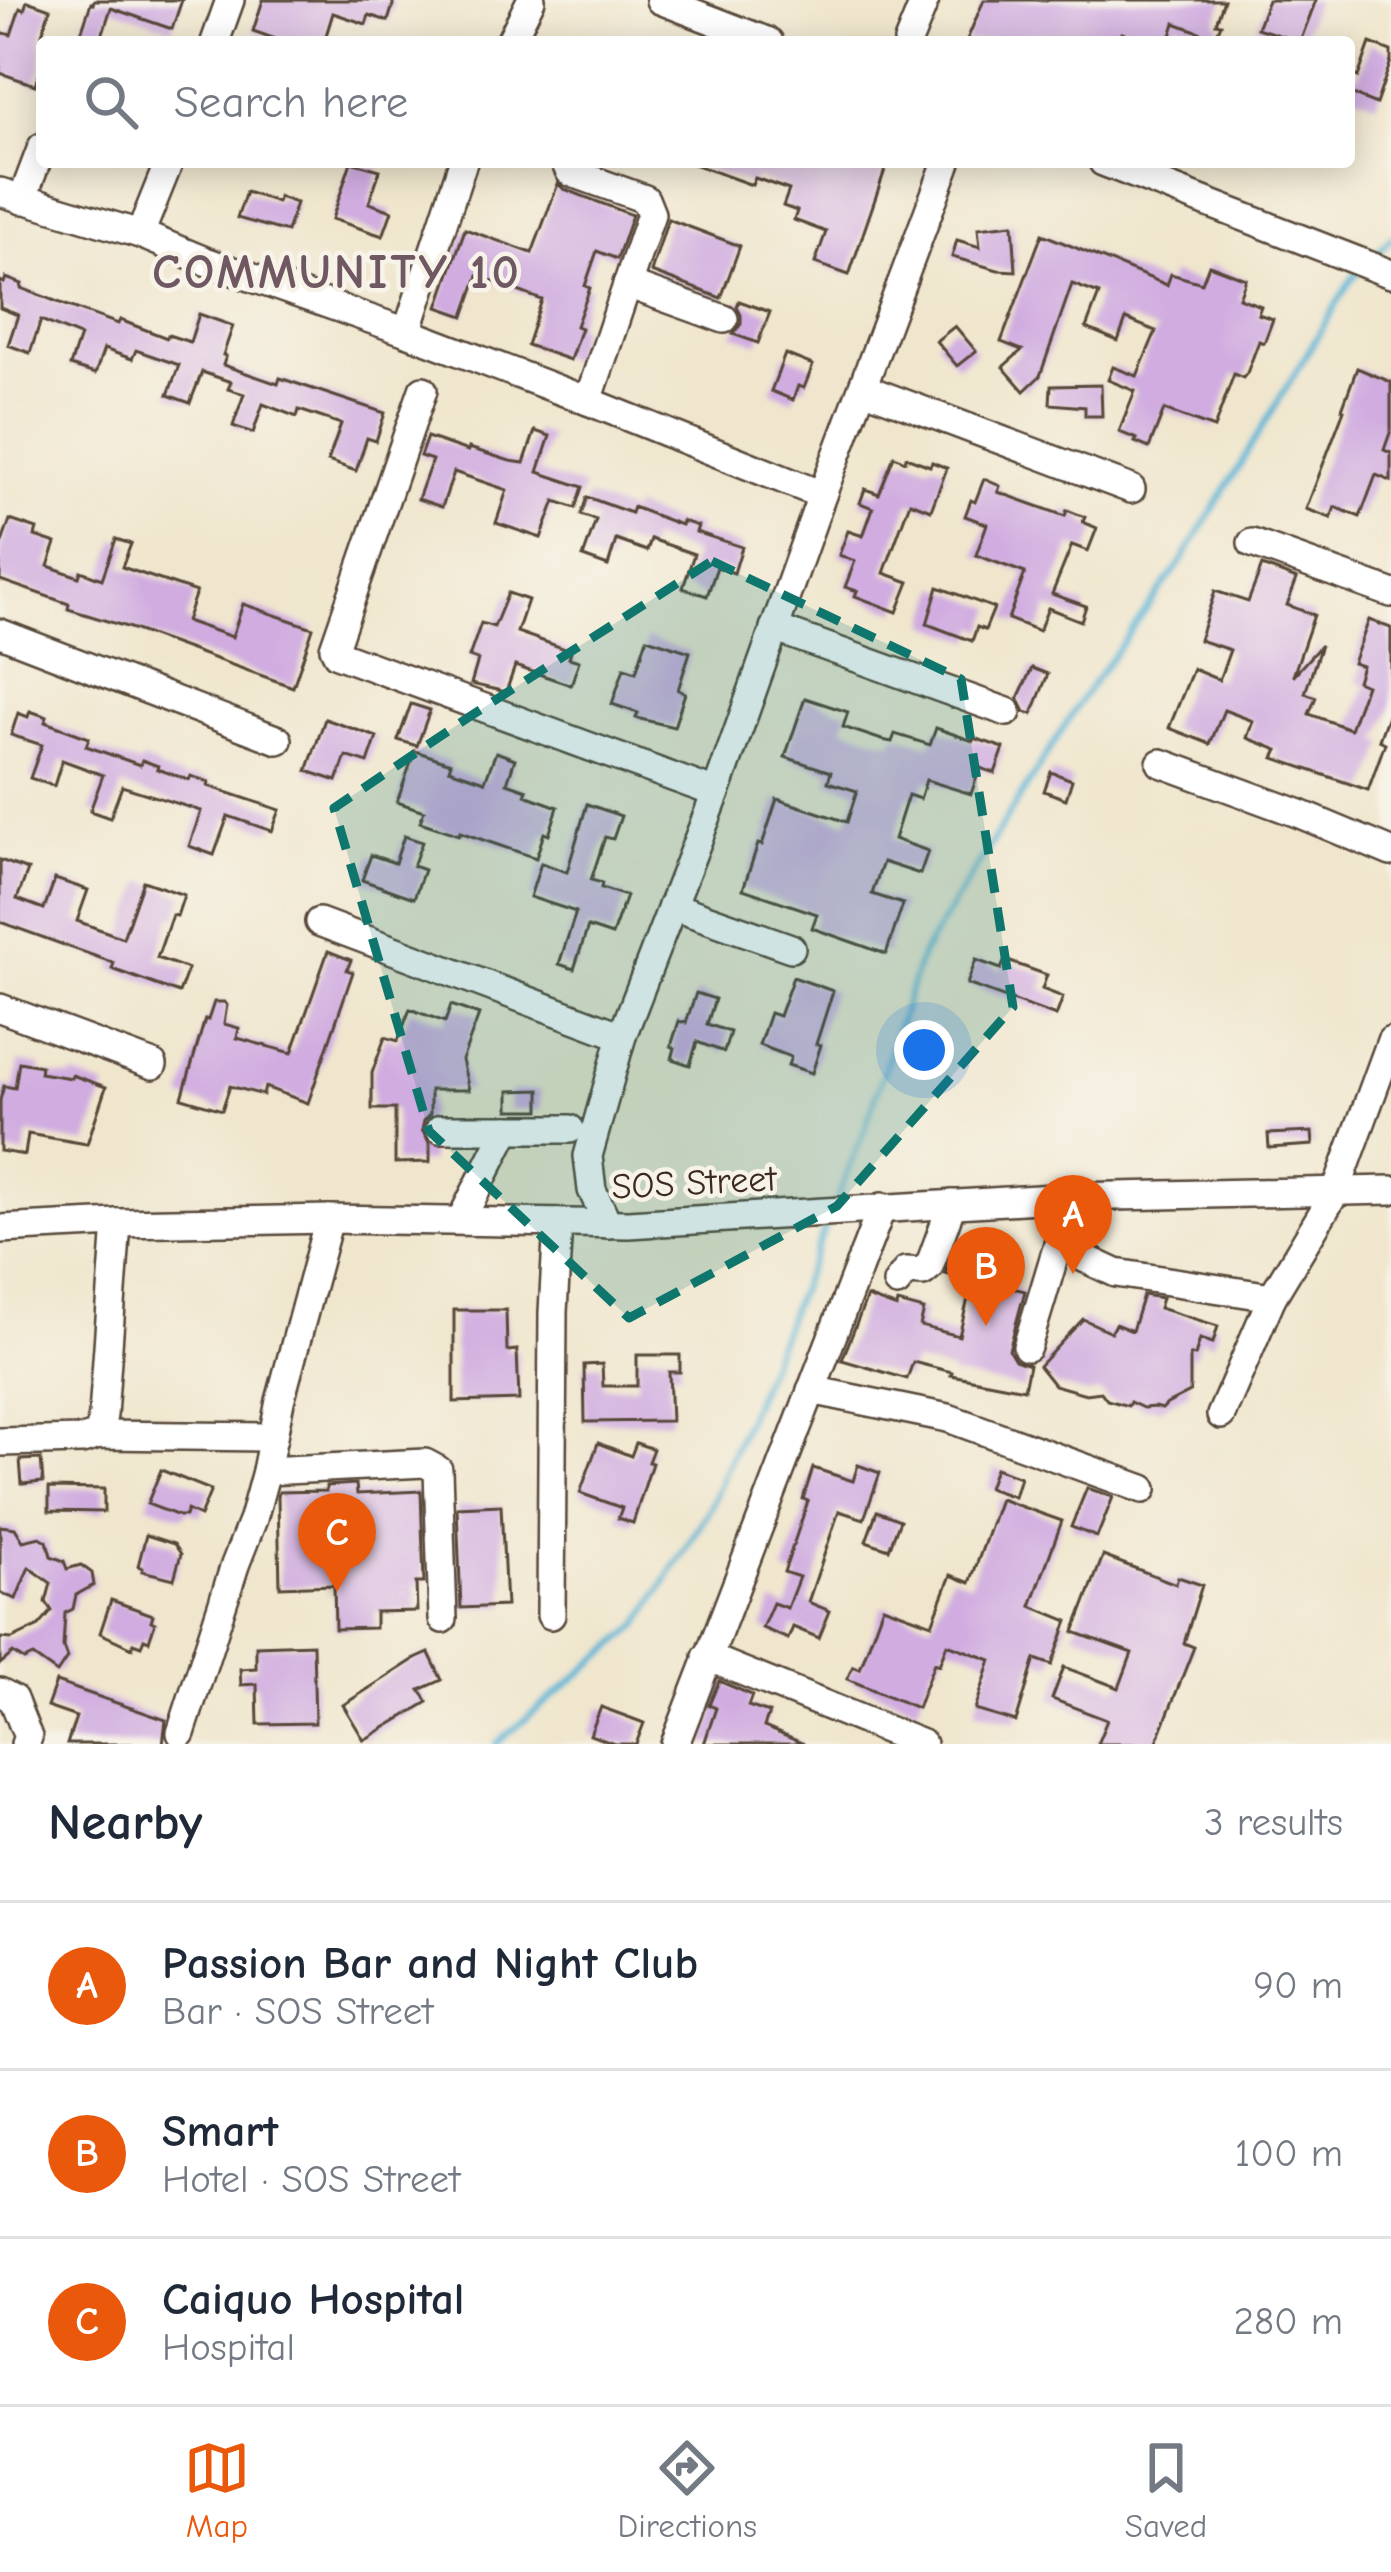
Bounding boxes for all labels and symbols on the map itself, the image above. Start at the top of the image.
district label: COMMUNITY 10 [152,245,522,300]
your location [894,1020,954,1080]
street label: SOS Street [611,1158,779,1208]
pin: A [1034,1175,1112,1274]
pin: B [947,1227,1025,1326]
pin: C [298,1493,376,1592]

